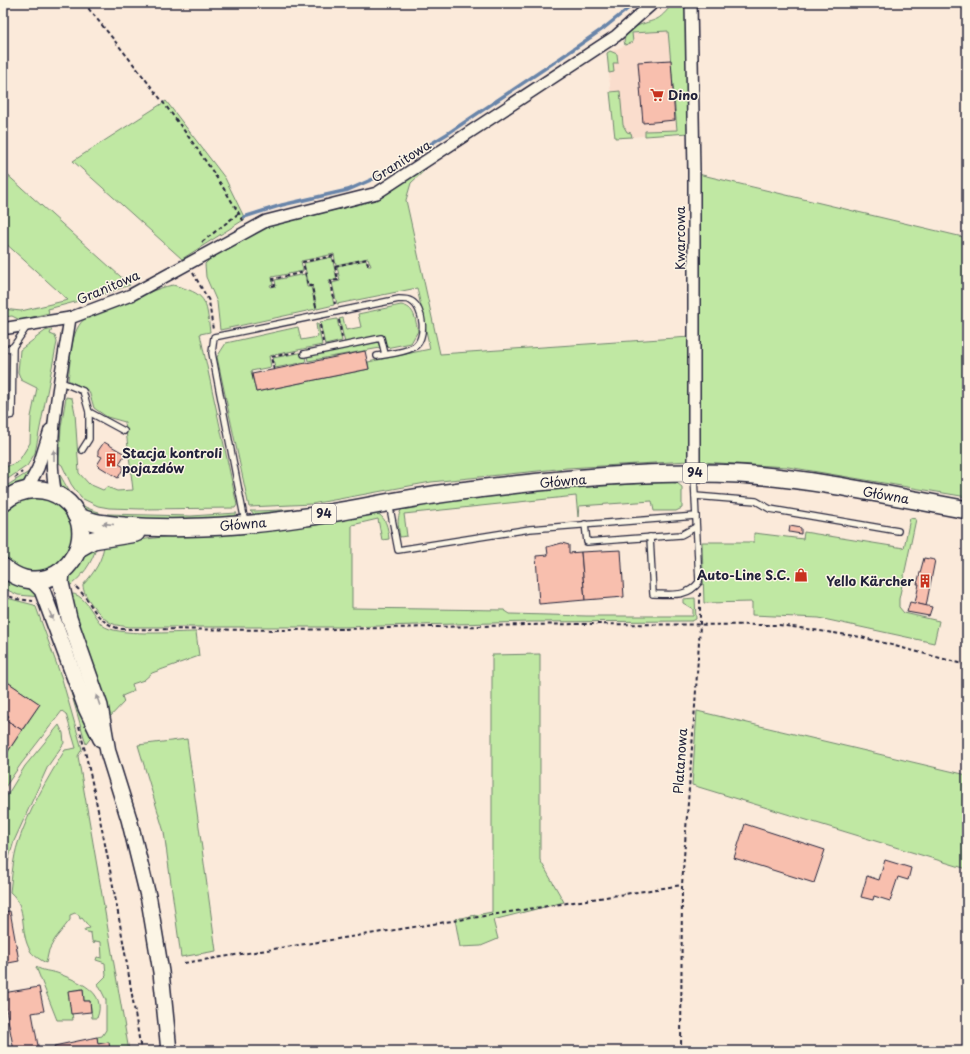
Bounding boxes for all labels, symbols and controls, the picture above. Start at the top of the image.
place label: Dino [668,85,698,104]
supermarket icon: Dino [649,87,665,103]
street label: Granitowa [367,134,435,186]
street label: Kwarcowa [670,205,689,270]
street label: Granitowa [73,264,143,308]
place label: Stacja kontroli pojazdów [122,443,222,477]
one-way arrow [51,448,57,461]
building icon: Stacja kontroli pojazdów [103,452,119,468]
road number: 94 [683,463,707,483]
street label: Główna [539,469,588,492]
street label: Główna [861,481,912,508]
road number: 94 [312,504,336,524]
street label: Główna [219,512,268,535]
one-way arrow [102,521,114,527]
place label: Auto-Line S.C. [697,565,790,584]
shop icon: Auto-Line S.C. [793,567,809,583]
place label: Yello Kärcher [826,571,914,590]
building icon: Yello Kärcher [917,573,933,589]
one-way arrow [49,609,55,621]
one-way arrow [95,693,101,705]
street label: Platanowa [668,726,691,795]

